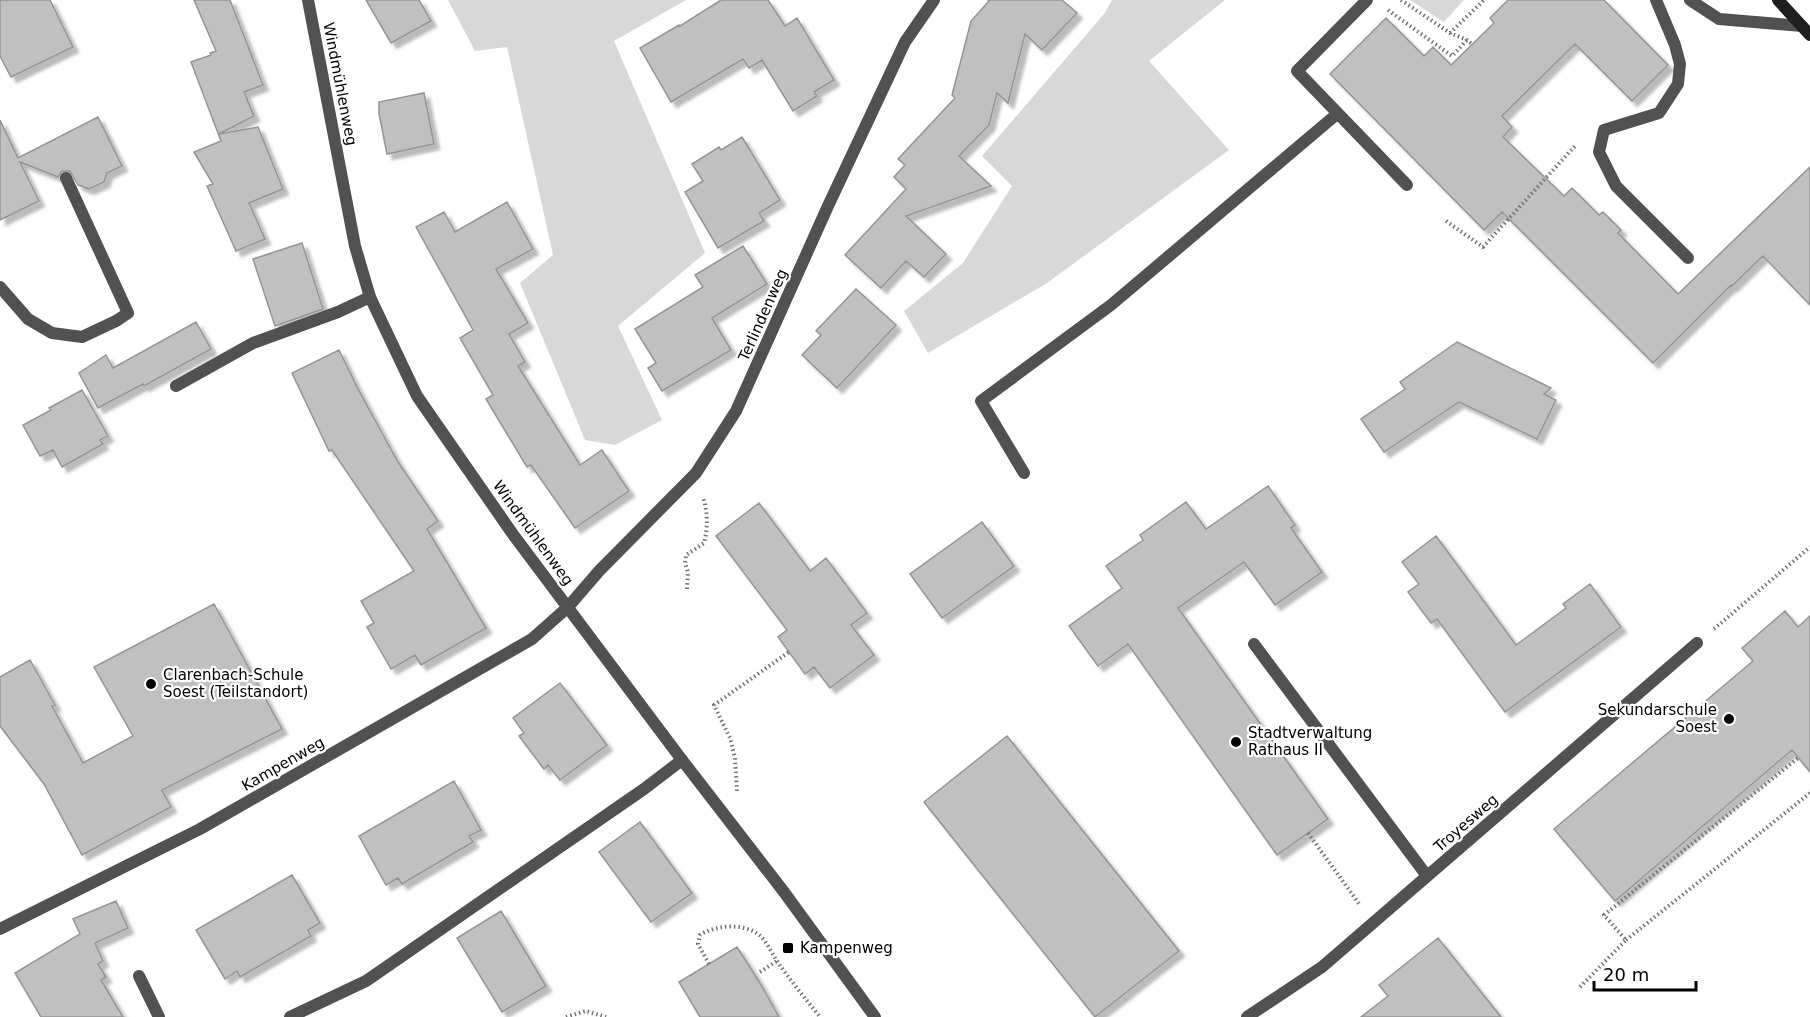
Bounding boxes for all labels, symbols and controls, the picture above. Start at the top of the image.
street label: Windmühlenweg [319,21,361,147]
street label: Terlindenweg [734,266,791,365]
street label: Windmühlenweg [489,477,577,589]
place label: Clarenbach-Schule Soest (Teilstandort) [163,666,308,701]
marker: Clarenbach-Schule Soest (Teilstandort) [144,677,158,691]
place label: Sekundarschule Soest [1598,701,1717,736]
marker: Sekundarschule Soest [1722,712,1736,726]
place label: Stadtverwaltung Rathaus II [1248,724,1372,759]
street label: Kampenweg [238,733,328,795]
marker: Stadtverwaltung Rathaus II [1229,735,1243,749]
street label: Troyesweg [1430,790,1502,856]
place label: Kampenweg [800,939,893,957]
marker: Kampenweg [781,941,795,955]
scale bar [1594,954,1696,992]
text: 20 m [1603,964,1649,985]

